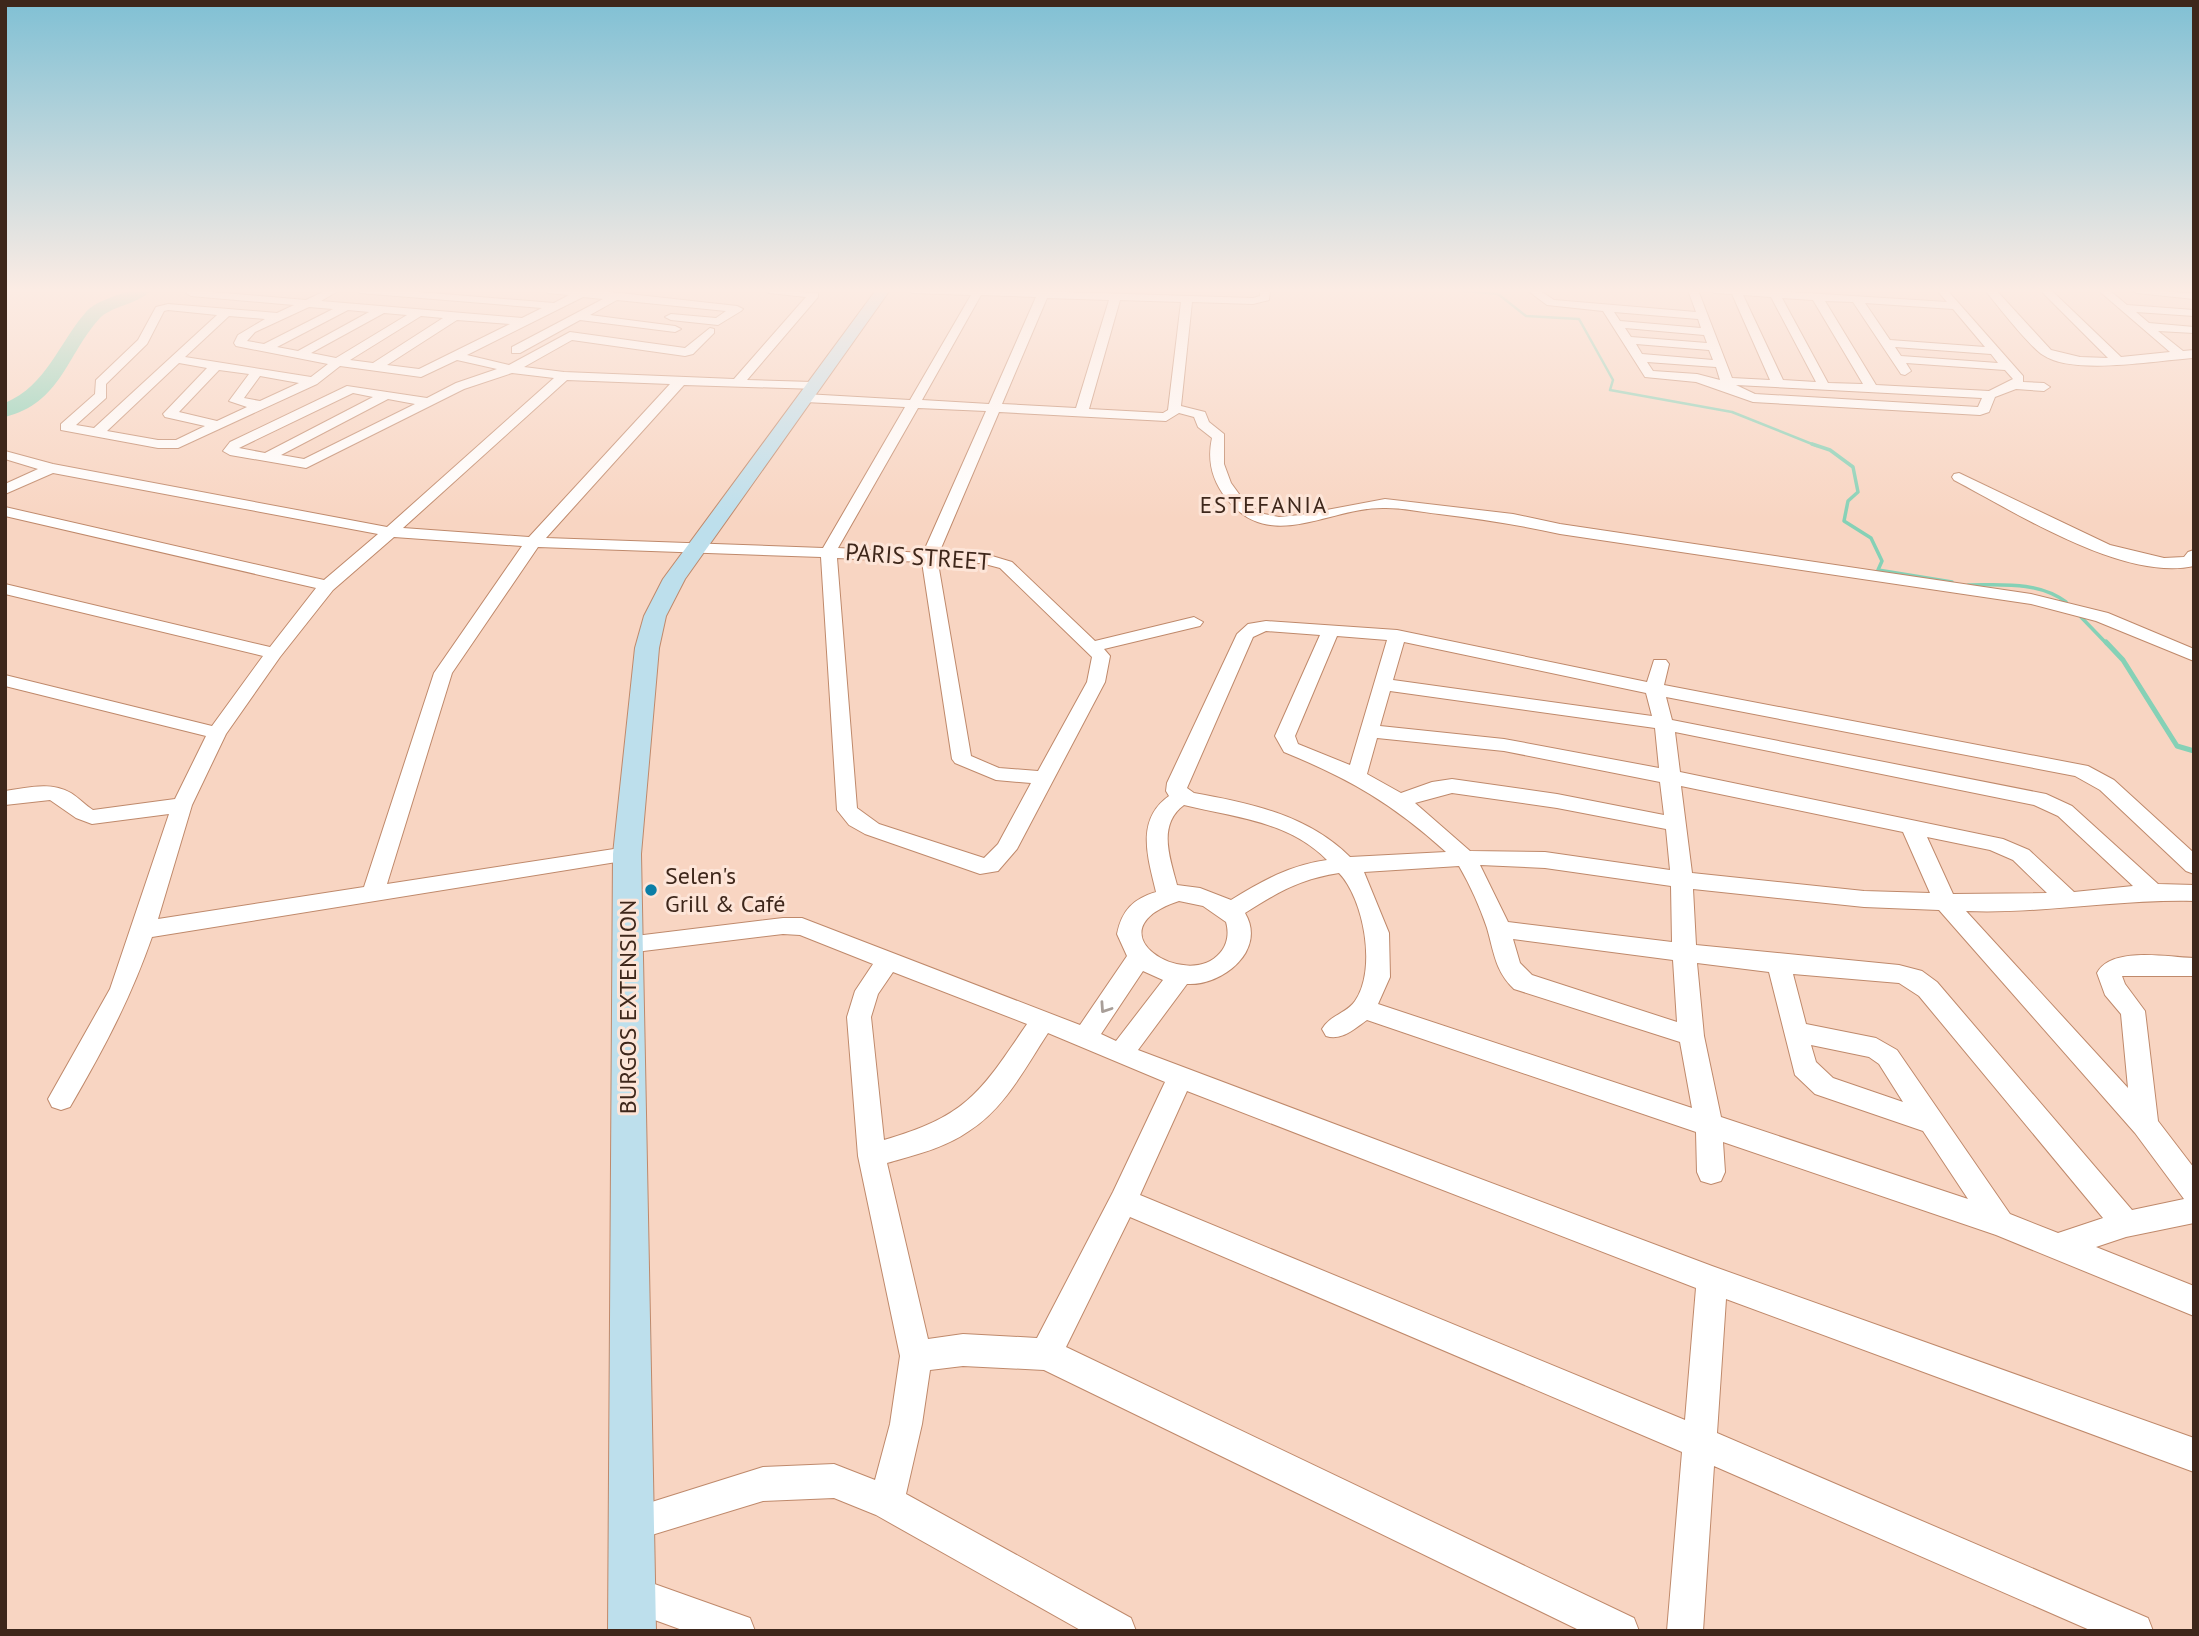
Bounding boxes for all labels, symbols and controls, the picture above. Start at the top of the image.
district label: ESTEFANIA [1200,490,1328,519]
street label: PARIS STREET [844,536,992,577]
place label: Selen's Grill & Café [665,860,785,919]
marker: Selen's Grill & Café [643,882,659,898]
street label: BURGOS EXTENSION [612,900,643,1114]
one-way arrow [1101,1000,1113,1013]

